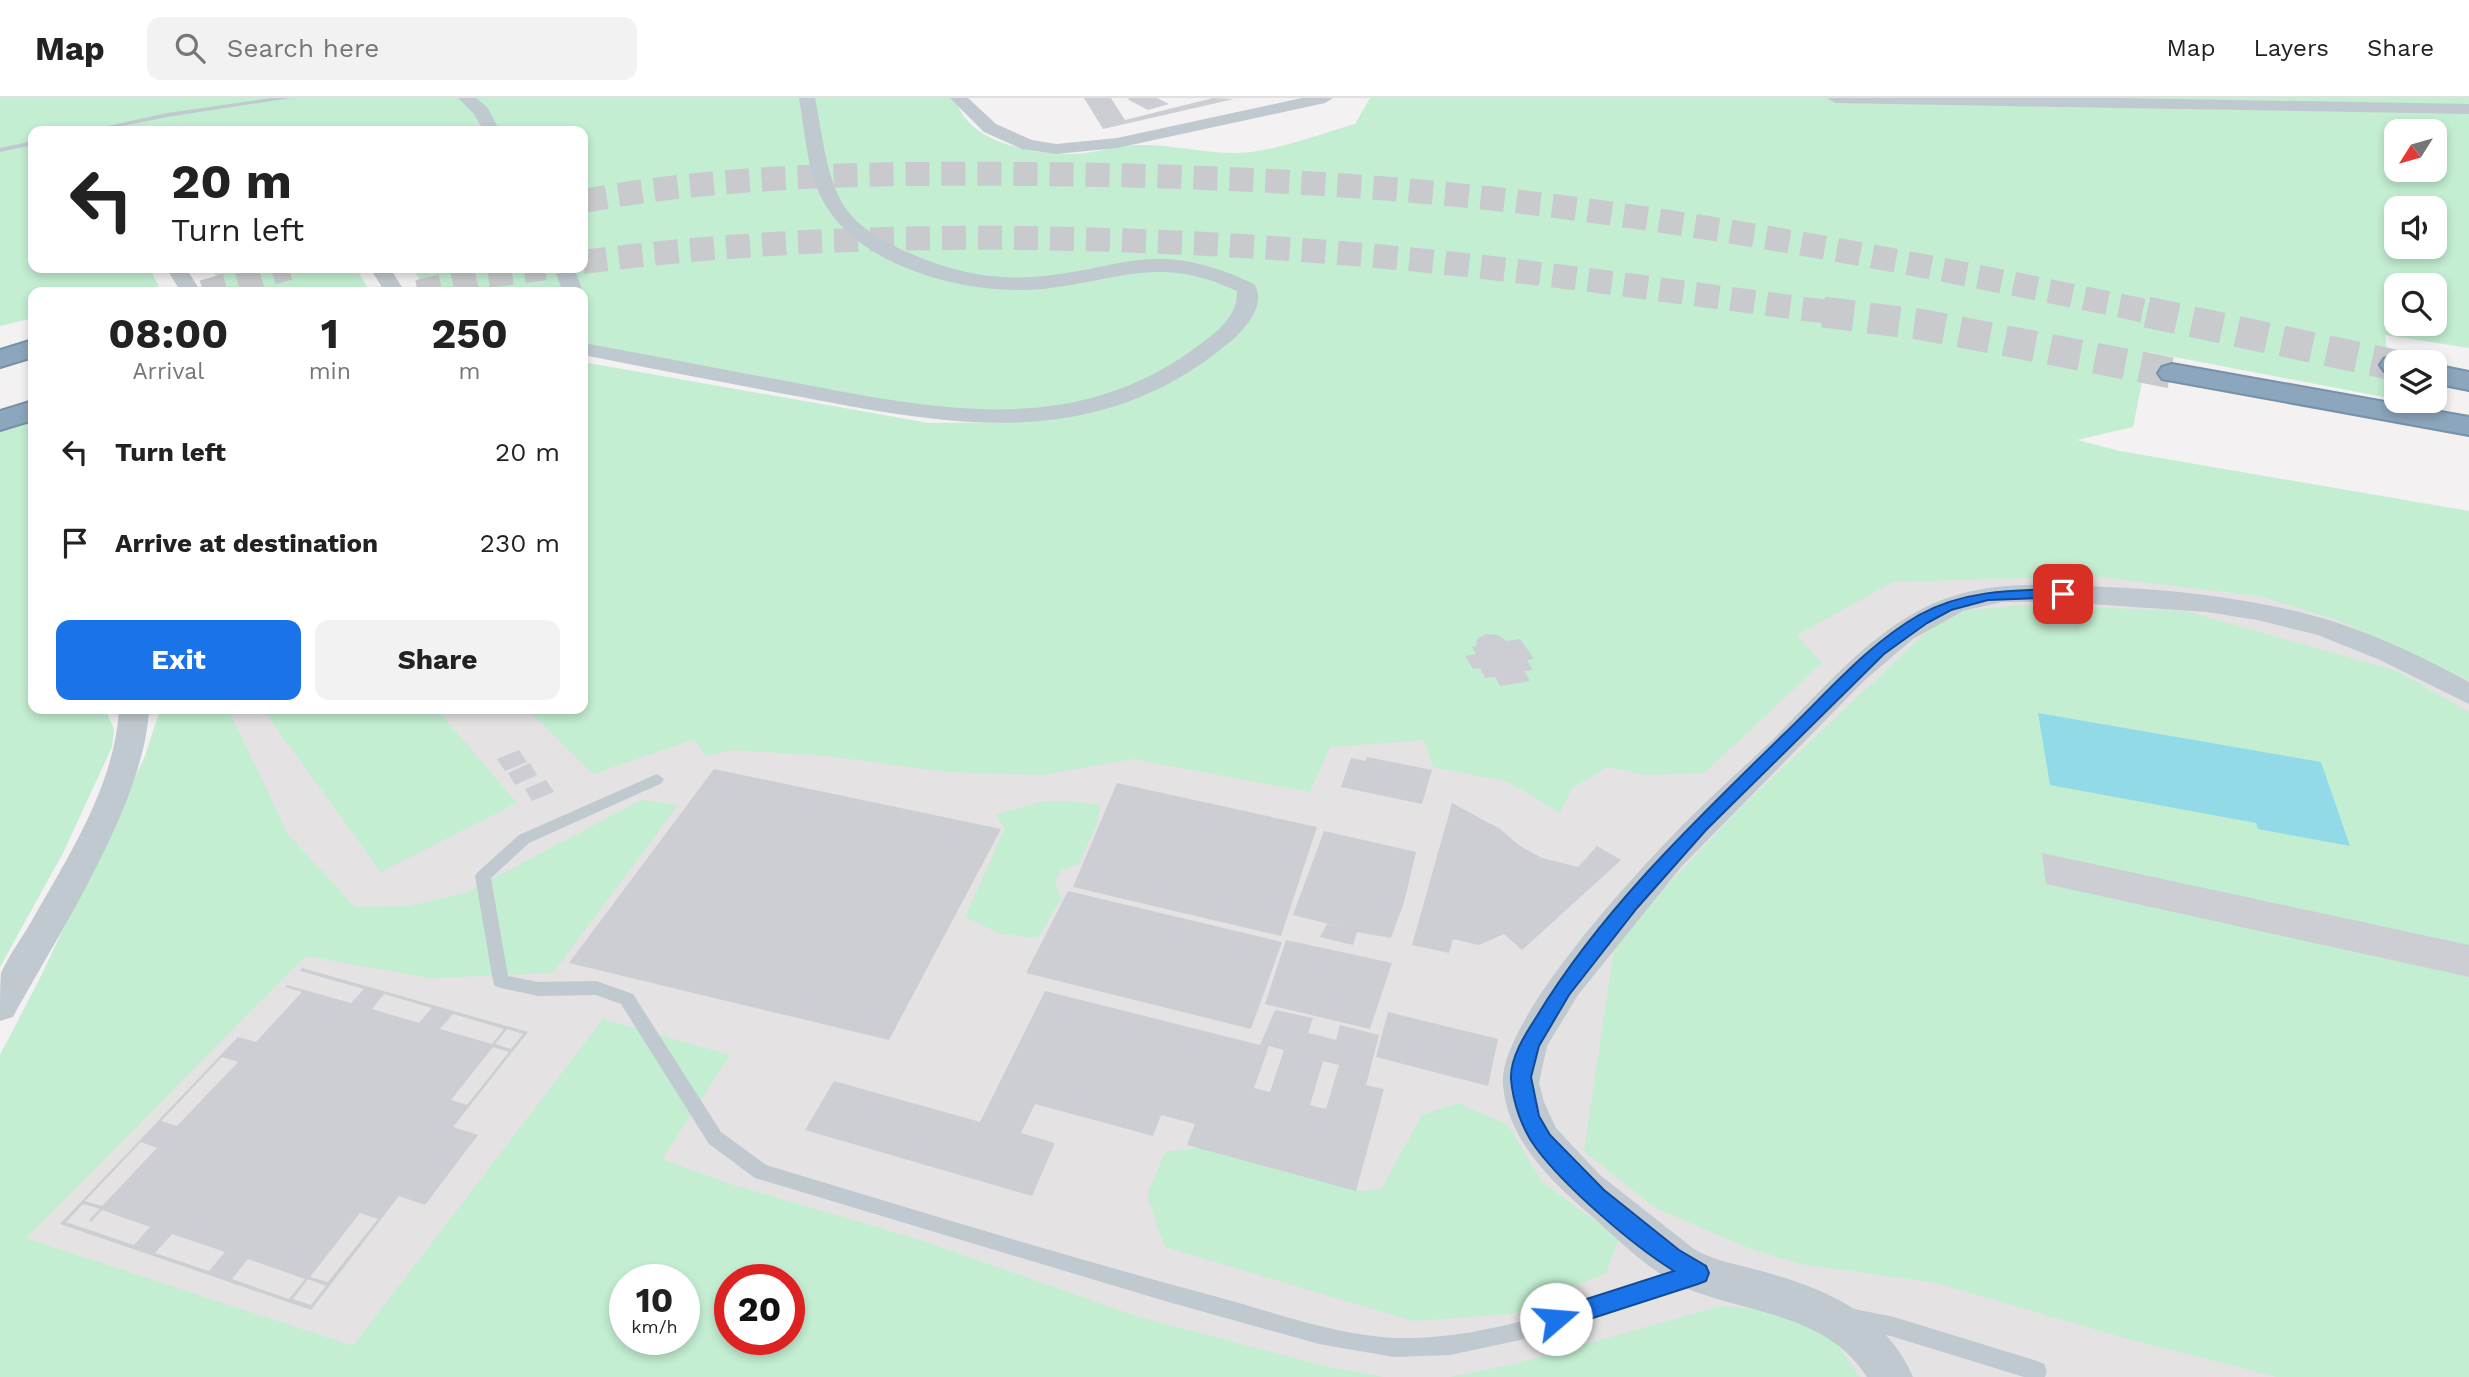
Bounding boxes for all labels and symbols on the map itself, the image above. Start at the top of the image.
north arrow [2384,119,2446,182]
pin [2033,564,2093,624]
speed limit sign: 20 [714,1264,805,1355]
position arrow [1519,1282,1593,1356]

